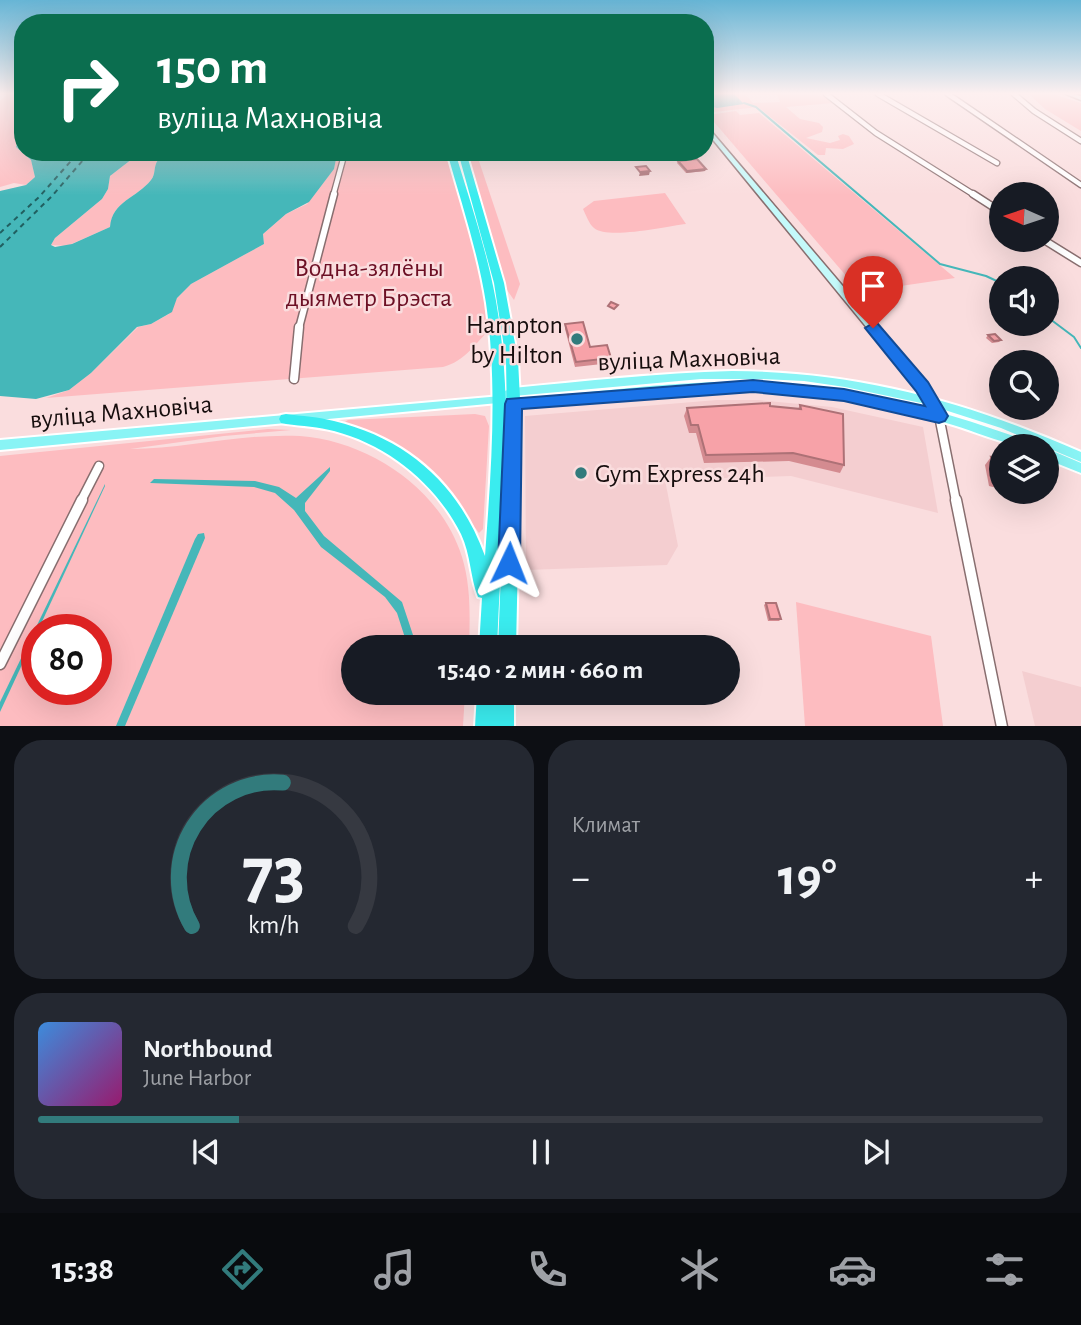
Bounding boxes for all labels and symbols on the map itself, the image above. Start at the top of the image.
north arrow [989,182,1059,252]
park label: Водна-зялёны дыяметр Брэста [286,255,452,311]
pin [843,256,903,328]
place label: Hampton by Hilton [466,312,563,368]
marker: Hampton by Hilton [569,331,585,347]
street label: вуліца Махновіча [597,343,781,375]
street label: вуліца Махновіча [29,391,214,433]
place label: Gym Express 24h [595,461,765,487]
marker: Gym Express 24h [573,465,589,481]
position arrow [472,526,546,600]
speed limit sign: 80 [21,614,112,705]

